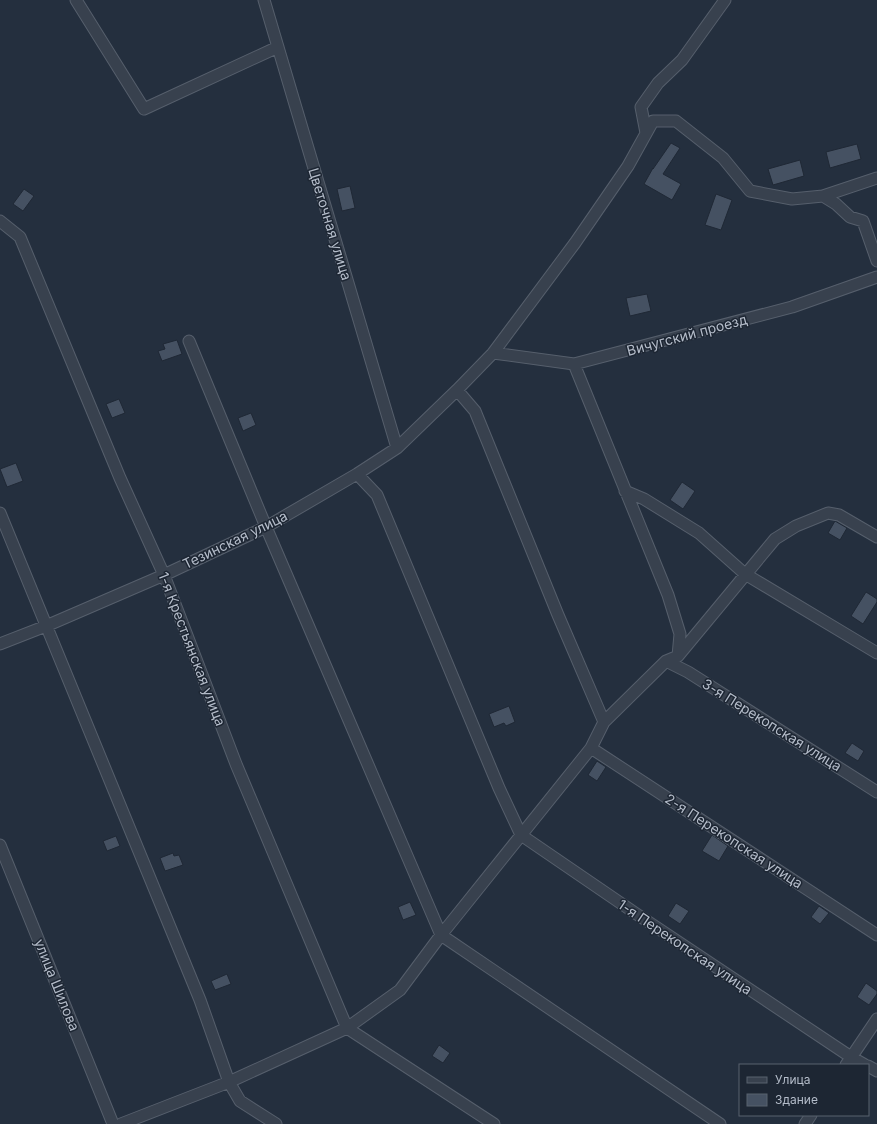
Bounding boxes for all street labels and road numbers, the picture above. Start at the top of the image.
street label: Цветочная улица [305,166,356,282]
street label: Вичугский проезд [625,310,749,359]
street label: Тезинская улица [180,507,290,572]
street label: 1-я Крестьянская улица [155,569,230,728]
street label: 3-я Перекопская улица [700,675,845,774]
street label: 2-я Перекопская улица [662,790,806,892]
street label: 1-я Перекопская улица [615,895,756,998]
street label: улица Шилова [31,936,84,1033]

